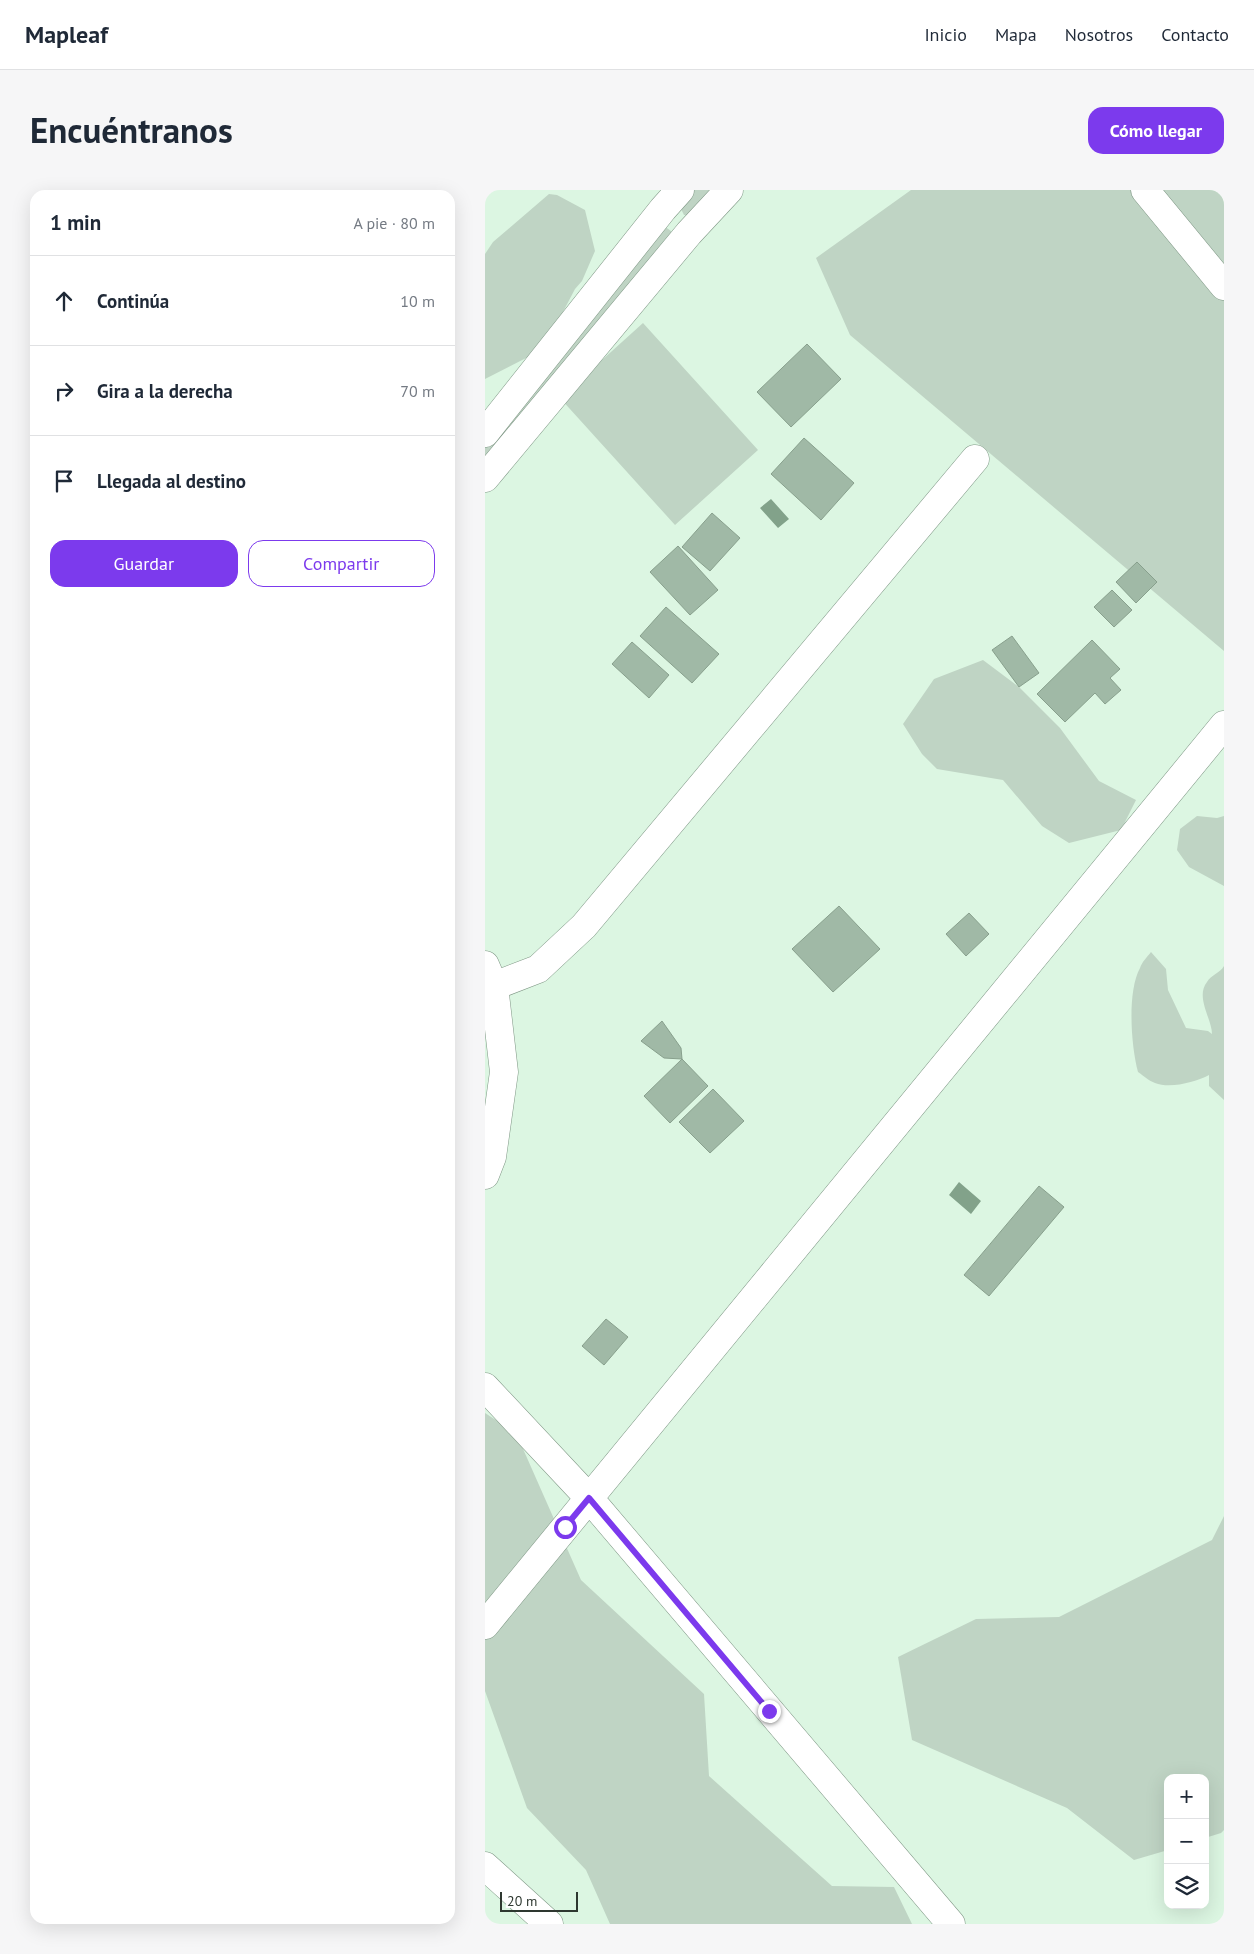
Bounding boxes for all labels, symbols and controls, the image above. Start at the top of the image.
text: Mapleaf [25,19,108,50]
text: Inicio [924,23,967,46]
text: Mapa [995,23,1037,46]
text: Nosotros [1065,23,1133,46]
text: Contacto [1161,23,1229,46]
text: Encuéntranos [30,107,233,153]
button: Cómo llegar [1088,107,1224,154]
text: 1 min [50,209,101,236]
text: A pie · 80 m [353,213,435,233]
icon: ahead [50,287,78,315]
text: Continúa [97,289,169,313]
text: 10 m [400,291,435,311]
icon: right [50,377,78,405]
text: Gira a la derecha [97,379,233,403]
text: 70 m [400,381,435,401]
icon: arrive [50,467,78,495]
text: Llegada al destino [97,469,246,493]
button: Guardar [50,540,238,587]
button: Compartir [248,540,435,587]
route start [554,1516,577,1539]
route end [758,1700,781,1723]
map controls [1164,1774,1209,1909]
button: + [1164,1774,1209,1819]
button: − [1164,1819,1209,1864]
button: layers [1164,1864,1209,1909]
scale bar [500,1889,577,1912]
text: 20 m [507,1892,537,1910]

